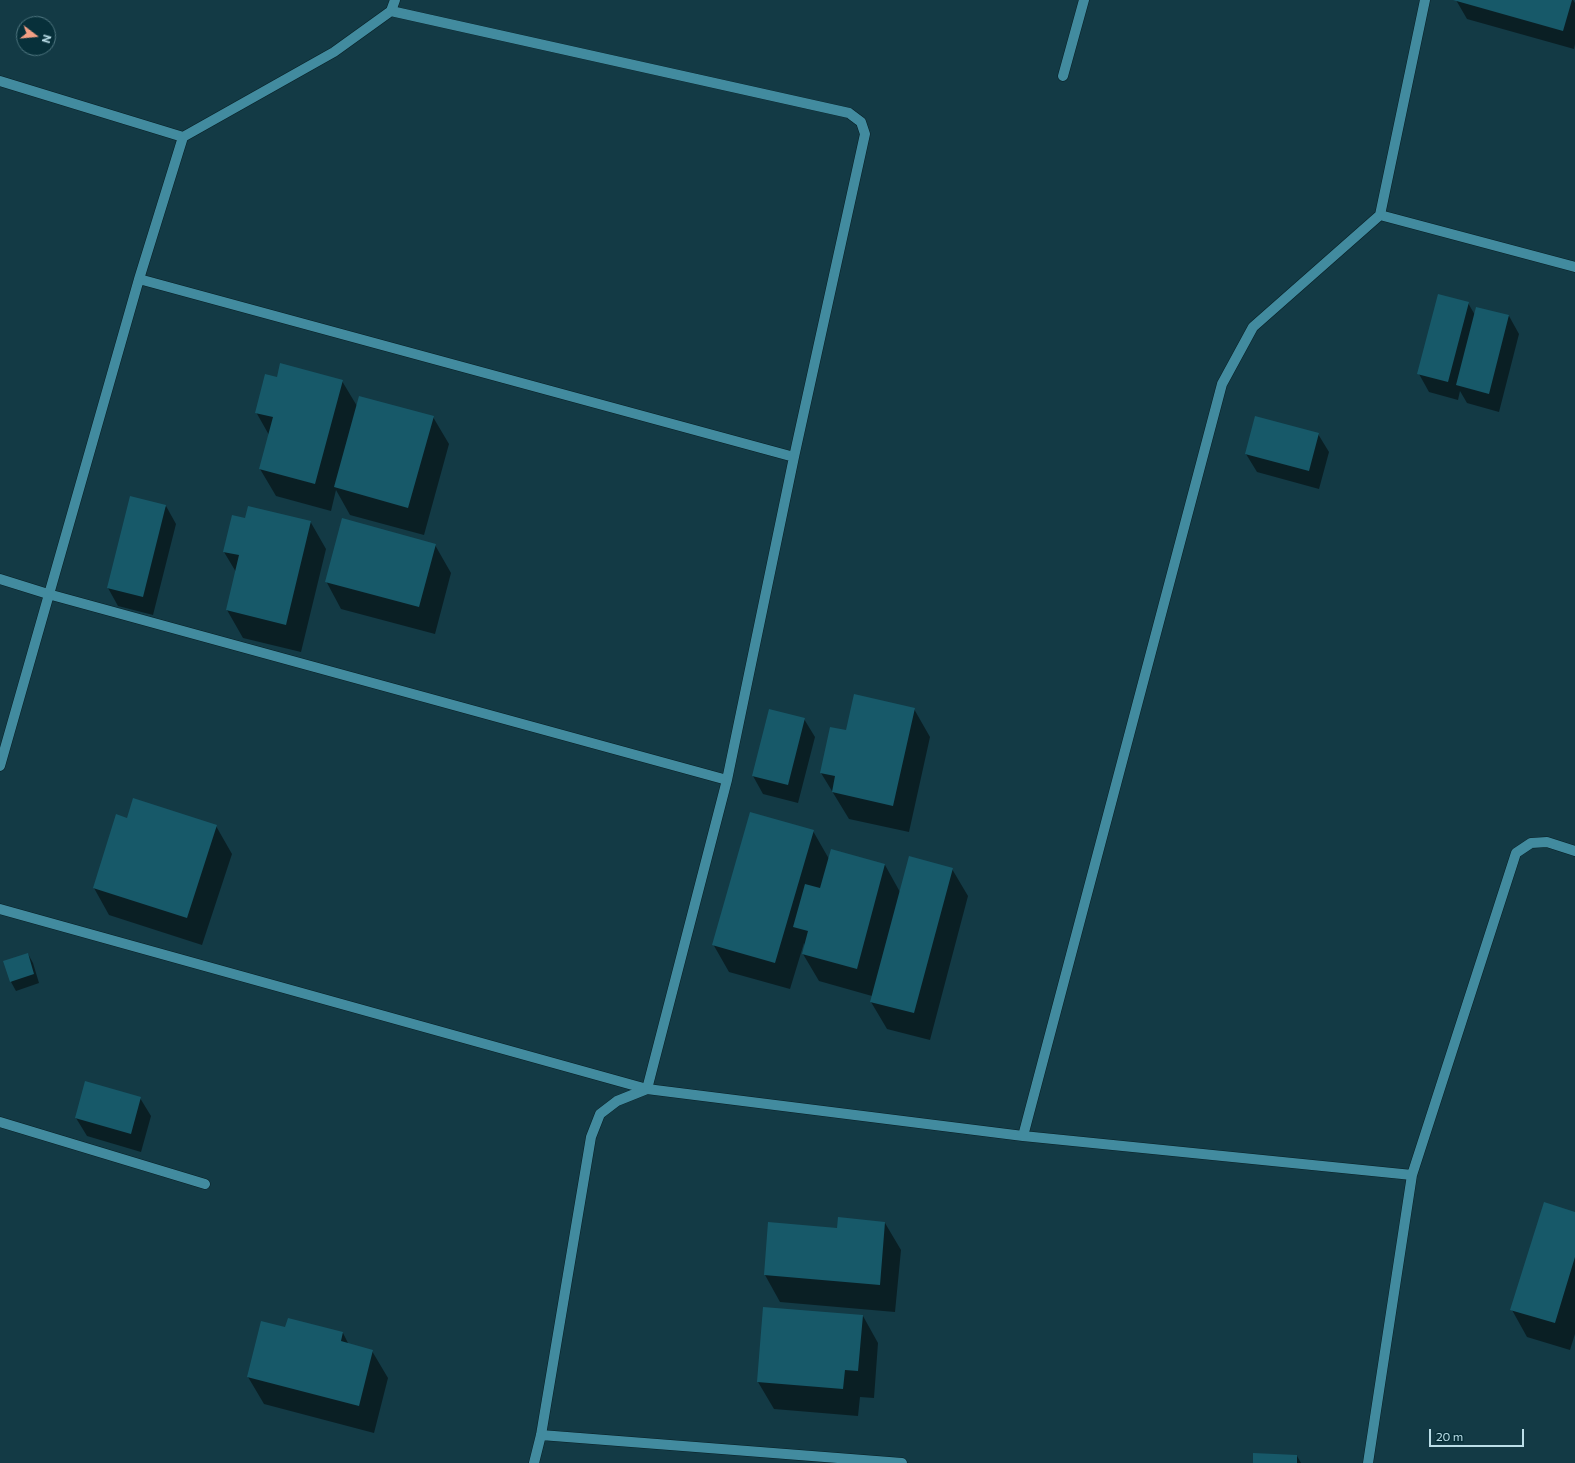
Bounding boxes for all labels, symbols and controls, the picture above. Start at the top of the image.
north arrow [16,16,56,56]
text: N [40,33,54,45]
scale bar [1431,1421,1526,1447]
text: 20 m [1436,1429,1463,1443]

